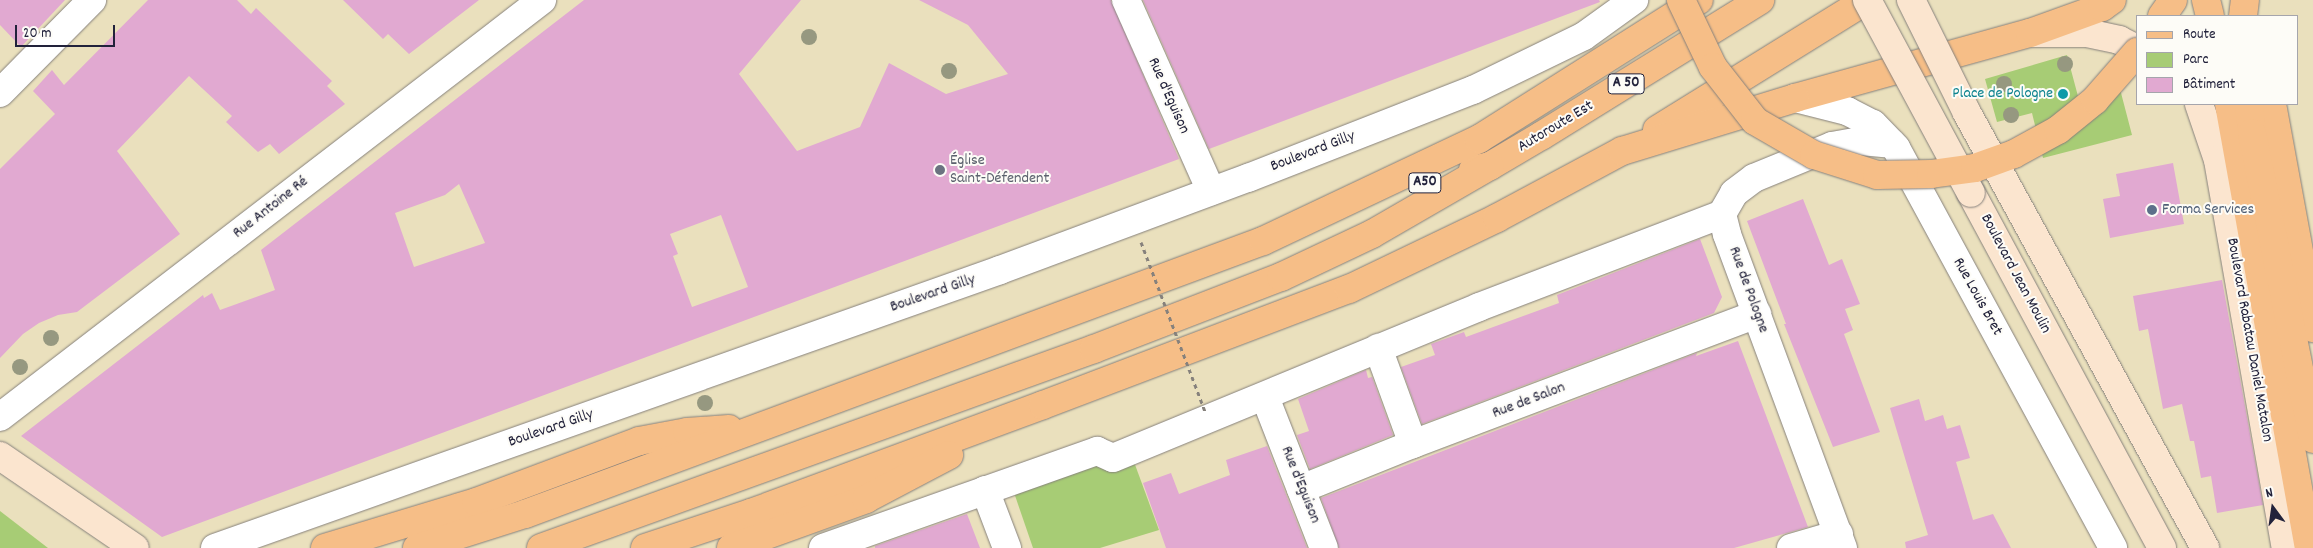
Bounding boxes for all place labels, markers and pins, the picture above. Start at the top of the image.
place label: Place de Pologne [1952,84,2053,104]
marker: Place de Pologne [2057,88,2069,100]
place label: Église Saint-Défendent [950,151,1049,189]
marker: Église Saint-Défendent [934,164,946,176]
place label: Forma Services [2162,200,2254,220]
marker: Forma Services [2146,204,2158,216]

